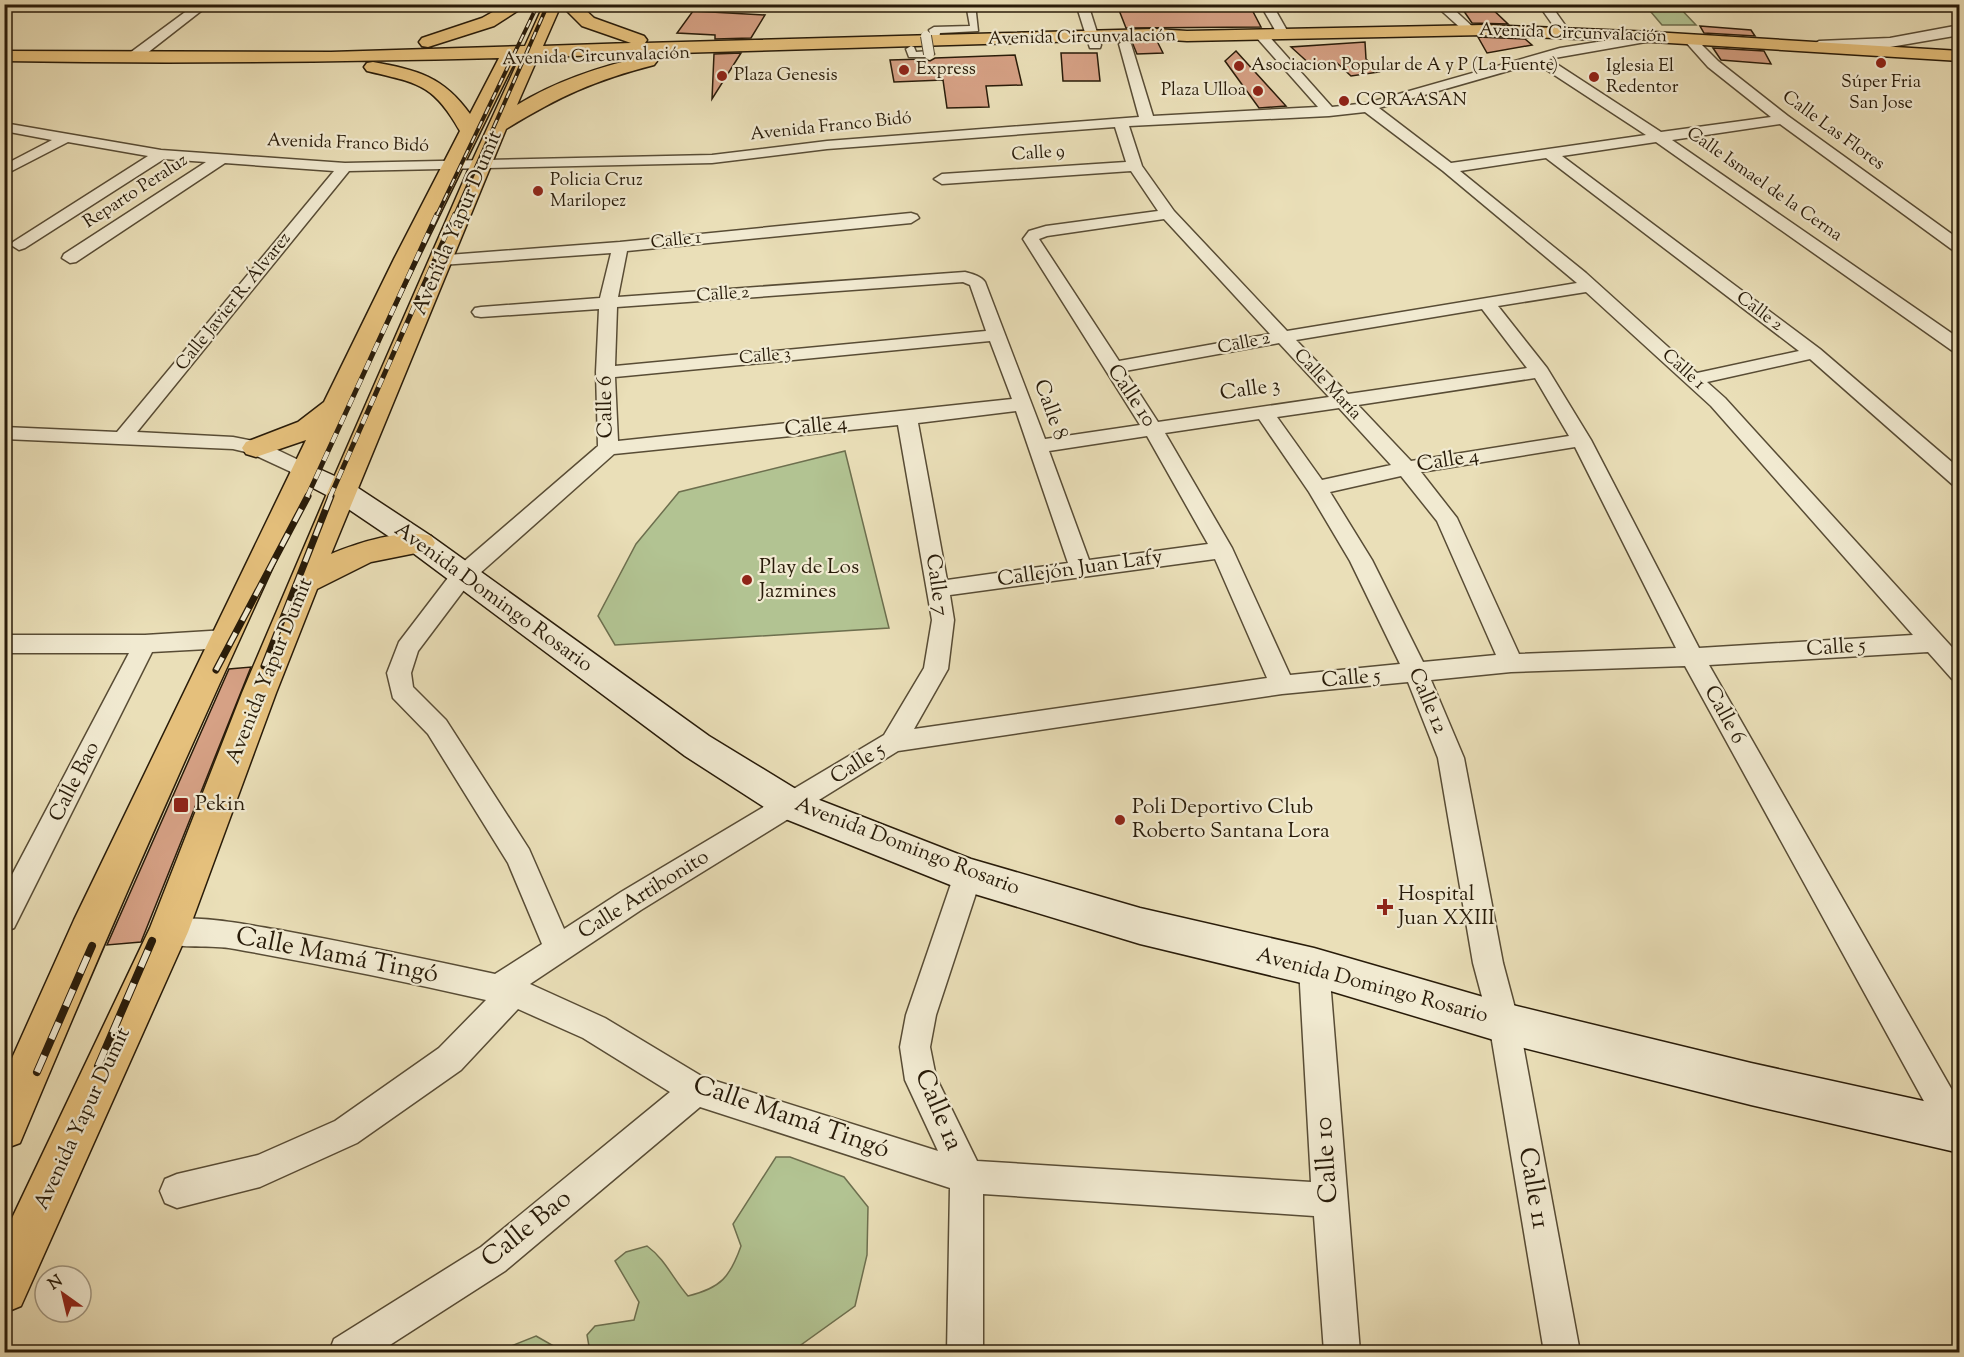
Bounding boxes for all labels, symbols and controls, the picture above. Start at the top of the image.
street label: Avenida Circunvalación [1479,18,1668,50]
street label: Avenida Circunvalación [988,23,1177,53]
street label: Avenida Circunvalación [502,41,691,73]
place label: Asociacion Popular de A y P (La Fuente) [1251,53,1558,79]
place label: Iglesia El Redentor [1606,54,1679,101]
marker: Súper Fria San Jose [1874,56,1888,70]
place label: Express [916,57,976,83]
marker: Asociacion Popular de A y P (La Fuente) [1232,59,1246,73]
place label: Plaza Genesis [734,63,838,89]
marker: Express [897,63,911,77]
marker: Plaza Genesis [715,69,729,83]
marker: Iglesia El Redentor [1587,70,1601,84]
place label: Súper Fria San Jose [1841,70,1921,117]
place label: Plaza Ulloa [1161,78,1246,104]
marker: Plaza Ulloa [1251,84,1265,98]
street label: Calle Las Flores [1776,85,1890,177]
place label: CORAASAN [1356,88,1467,114]
marker: CORAASAN [1337,94,1351,108]
street label: Avenida Franco Bidó [749,106,913,148]
street label: Calle Ismael de la Cerna [1681,121,1847,249]
street label: Avenida Yapur Dumit [405,126,511,320]
street label: Avenida Franco Bidó [267,128,430,160]
street label: Calle 9 [1010,139,1066,169]
street label: Reparto Peraluz [79,148,194,236]
place label: Policia Cruz Marilopez [550,168,643,215]
marker: Policia Cruz Marilopez [531,184,545,198]
street label: Calle 1 [649,225,703,257]
street label: Calle Javier R. Álvarez [170,227,298,377]
street label: Calle 2 [696,280,751,310]
street label: Calle 2 [1730,286,1788,339]
street label: Calle 2 [1215,326,1273,362]
street label: Calle 3 [738,342,792,372]
street label: Calle María [1287,343,1367,427]
street label: Calle 1 [1655,343,1711,397]
street label: Calle 10 [1099,359,1163,433]
street label: Calle 3 [1218,371,1282,409]
street label: Calle 6 [590,375,622,439]
street label: Calle 8 [1025,375,1075,445]
street label: Calle 4 [783,409,849,445]
street label: Calle 4 [1415,441,1481,481]
street label: Avenida Domingo Rosario [388,516,598,680]
street label: Callejón Juan Lafy [995,542,1165,595]
street label: Calle 7 [917,552,955,619]
place label: Play de Los Jazmines [758,553,859,607]
street label: Avenida Yapur Dumit [219,573,321,769]
marker: Play de Los Jazmines [740,573,754,587]
street label: Calle 5 [1805,631,1867,665]
street label: Calle 5 [1320,661,1382,697]
street label: Calle 12 [1400,663,1454,739]
street label: Calle 6 [1696,680,1752,750]
street label: Calle 5 [825,736,891,792]
street label: Calle Bao [42,737,108,827]
place label: Pekin [195,790,245,820]
street label: Avenida Domingo Rosario [790,790,1024,904]
place label: Poli Deportivo Club Roberto Santana Lora [1132,793,1330,847]
marker: Pekin [172,796,190,814]
marker: Poli Deportivo Club Roberto Santana Lora [1113,813,1127,827]
street label: Calle Artibonito [573,843,715,947]
place label: Hospital Juan XXIII [1397,880,1495,934]
marker: Hospital Juan XXIII [1376,898,1394,916]
street label: Calle Mamá Tingó [233,918,441,994]
street label: Avenida Domingo Rosario [1253,941,1491,1031]
street label: Avenida Yapur Dumit [27,1023,139,1215]
street label: Calle 1a [904,1064,972,1157]
street label: Calle Mamá Tingó [688,1067,894,1169]
street label: Calle 10 [1306,1115,1348,1205]
street label: Calle 11 [1508,1144,1558,1232]
street label: Calle Bao [474,1181,580,1277]
north arrow [33,1264,93,1324]
text: N [44,1270,68,1297]

